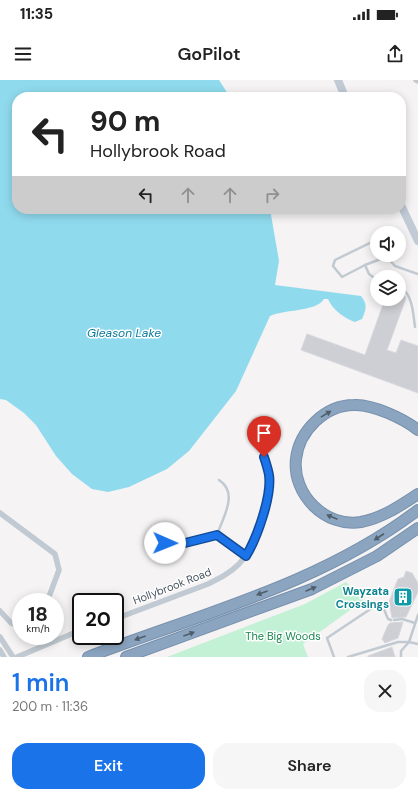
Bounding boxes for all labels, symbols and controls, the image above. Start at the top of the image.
text: 11:35 [20,4,53,24]
text: GoPilot [177,42,241,66]
icon: menu [12,43,34,65]
icon: share [384,43,406,65]
text: 90 m [90,103,160,140]
icon: left [24,108,76,160]
text: Hollybrook Road [90,139,226,163]
icon: left [135,184,157,206]
icon: ahead [177,184,199,206]
icon: ahead [219,184,241,206]
icon: right [261,184,283,206]
map controls [370,226,406,306]
button: sound [370,226,406,262]
button: layers [370,270,406,306]
water label: Gleason Lake [87,325,161,341]
one-way arrow [320,411,332,418]
pin [247,416,281,457]
icon: arrive [253,422,275,444]
one-way arrow [325,514,337,520]
position arrow [144,522,186,564]
one-way arrow [374,533,384,541]
street label: Hollybrook Road [131,565,213,607]
place label: Wayzata Crossings [336,584,389,611]
one-way arrow [306,585,318,591]
building icon: Wayzata Crossings [392,586,414,608]
one-way arrow [255,590,267,596]
speed limit sign: 20 [72,593,124,645]
text: 18 [28,601,48,627]
text: km/h [26,622,50,635]
park label: The Big Woods [245,629,321,643]
one-way arrow [184,630,196,636]
one-way arrow [133,635,145,641]
text: 1 min [12,667,69,698]
button: close [364,670,406,712]
text: 200 m · 11:36 [12,698,88,715]
button: Exit [12,743,205,789]
button: Share [213,743,406,789]

